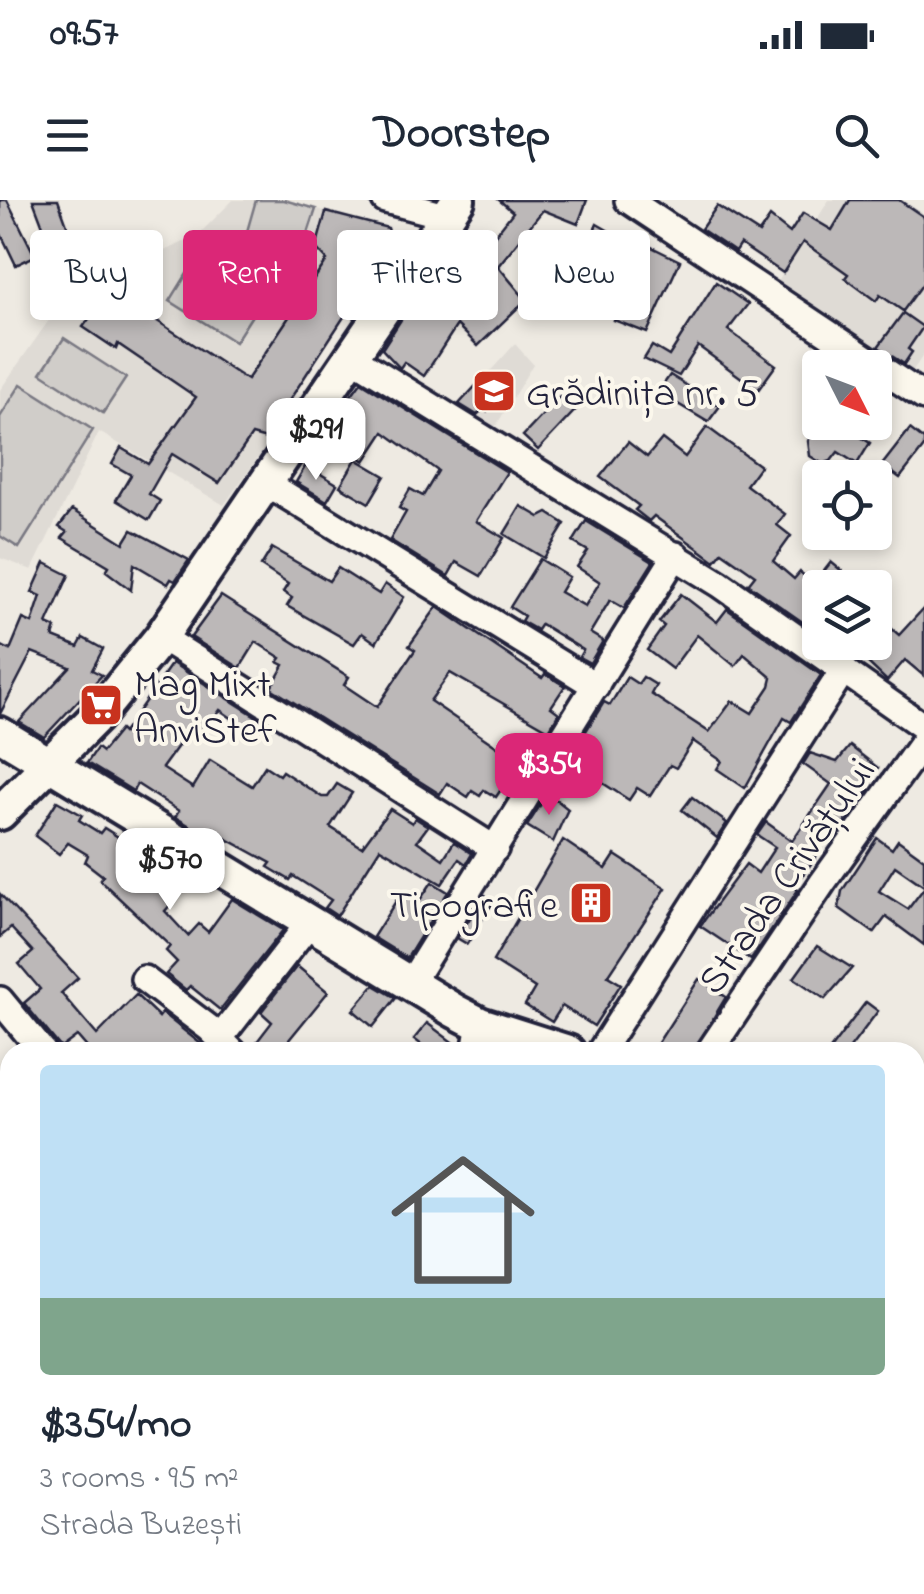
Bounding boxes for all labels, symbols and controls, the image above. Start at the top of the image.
text: 09:57 [50,7,118,63]
text: Doorstep [374,102,550,168]
icon: menu [40,108,95,163]
icon: search [829,108,884,163]
chip: Buy [30,230,163,320]
chip: Rent [183,230,317,320]
chip: Filters [337,230,498,320]
chip: New [518,230,650,320]
north arrow [802,350,892,440]
map controls [802,350,892,660]
place label: Grădinița nr. 5 [526,366,759,425]
school or university icon: Grădinița nr. 5 [471,368,517,414]
pin: $291 [257,398,375,483]
text: $291 [288,407,344,454]
button: locate [802,460,892,550]
button: layers [802,570,892,660]
place label: Mag Mixt AnviStef [134,657,277,762]
supermarket icon: Mag Mixt AnviStef [78,682,124,728]
pin: $354 [490,733,608,818]
text: $354 [517,742,581,789]
street label: Strada Crivățului [685,747,892,1008]
pin: $570 [111,828,229,913]
text: $570 [138,837,202,884]
place label: Tipografie [390,878,558,937]
building icon: Tipografie [568,880,614,926]
icon: home [373,1130,553,1310]
text: $354/mo [40,1395,192,1456]
text: 3 rooms · 95 m² [40,1456,239,1503]
text: Strada Buzești [40,1503,242,1550]

